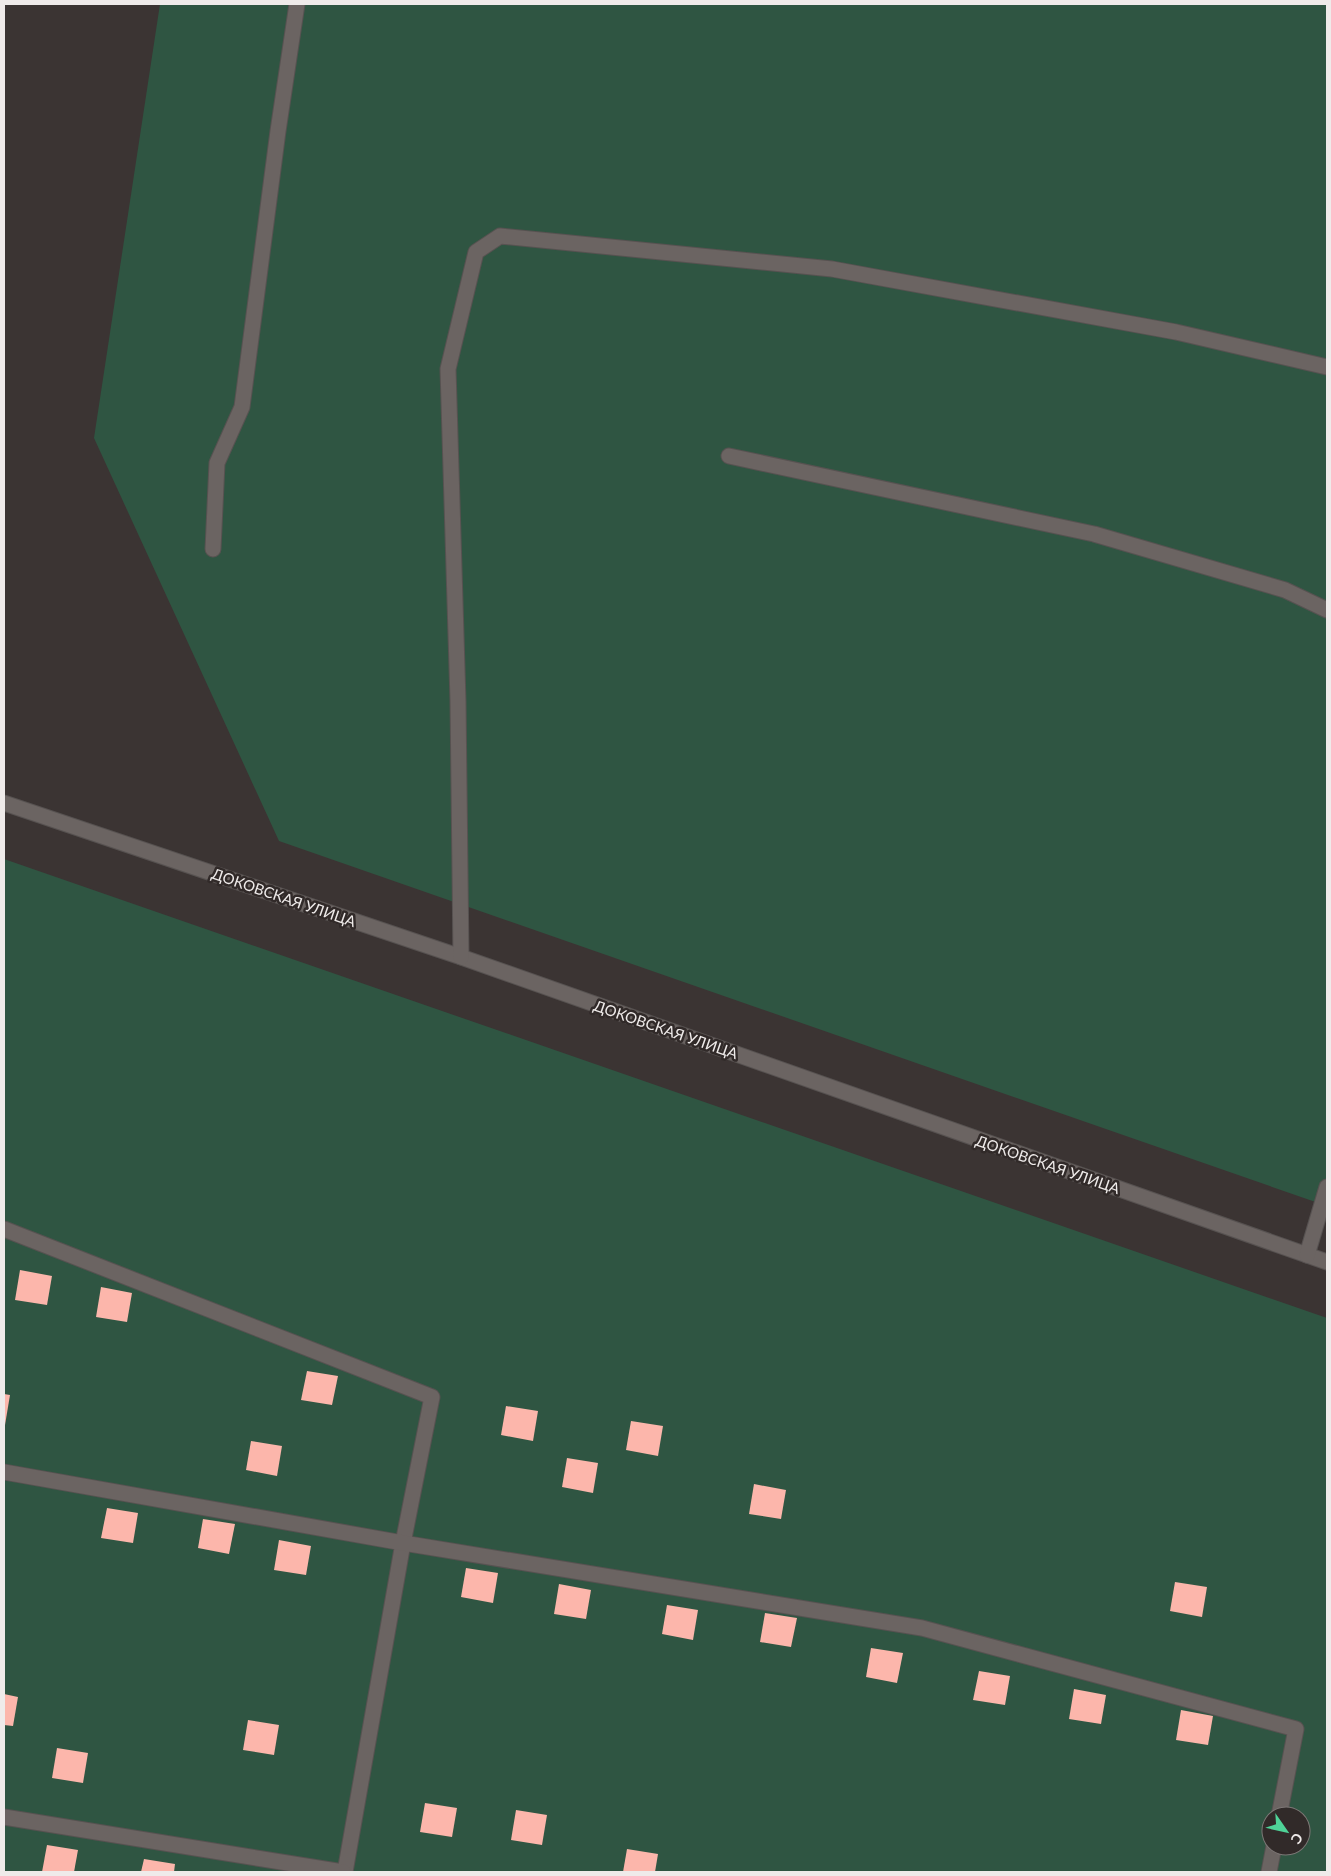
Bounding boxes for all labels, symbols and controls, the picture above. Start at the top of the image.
street label: ДОКОВСКАЯ УЛИЦА [209,864,359,930]
street label: ДОКОВСКАЯ УЛИЦА [591,996,741,1062]
street label: ДОКОВСКАЯ УЛИЦА [973,1131,1123,1197]
north arrow [1261,1806,1311,1856]
text: С [1287,1830,1307,1848]

